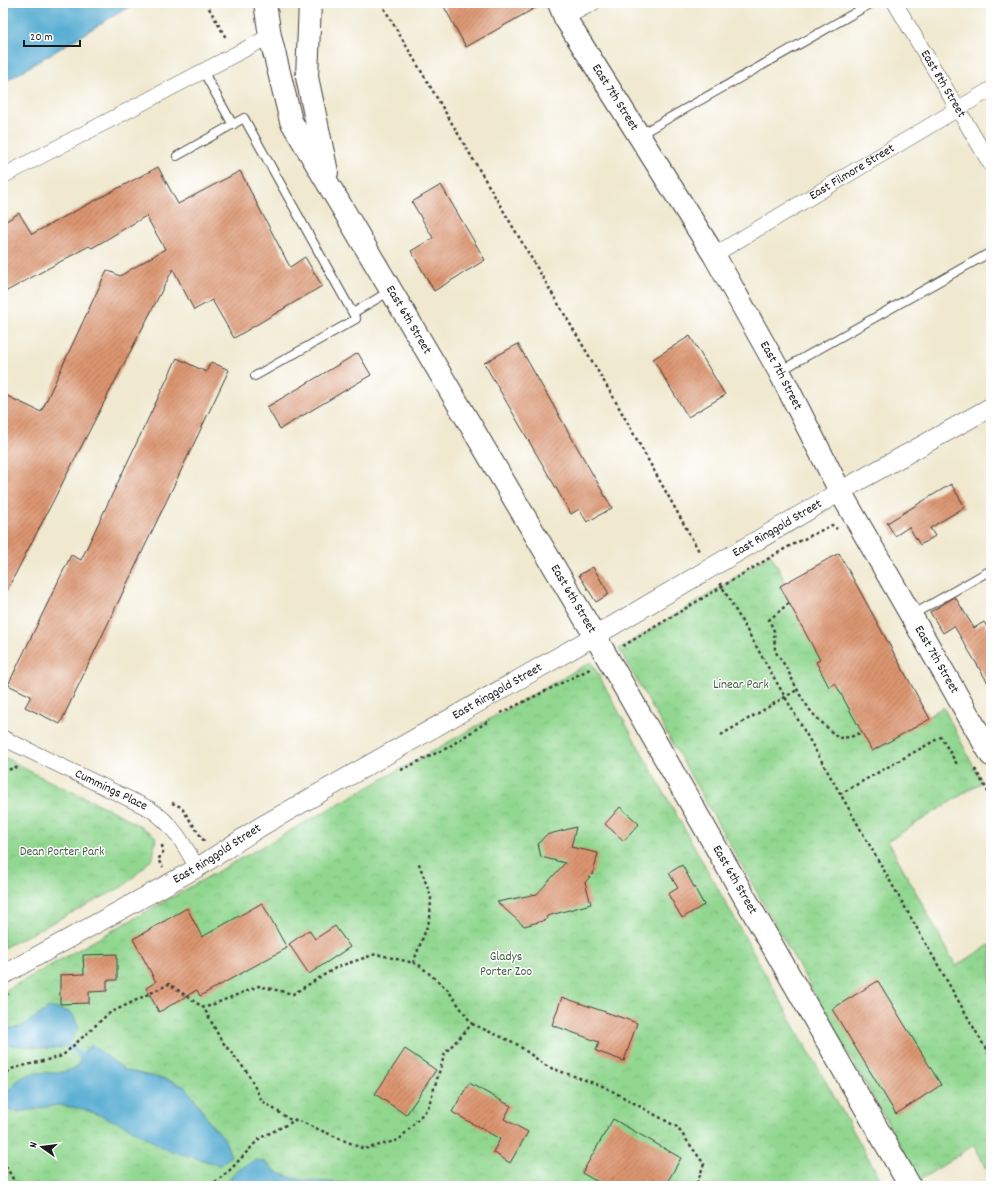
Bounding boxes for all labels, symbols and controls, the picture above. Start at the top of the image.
scale bar [24,22,80,48]
text: 20 m [30,29,53,46]
street label: East 8th Street [915,46,971,122]
street label: East 7th Street [587,60,643,135]
street label: East Filmore Street [806,139,899,205]
street label: East 6th Street [381,282,436,358]
street label: East 7th Street [755,338,807,414]
street label: East Ringgold Street [729,495,826,562]
street label: East 6th Street [545,561,601,637]
street label: East 7th Street [909,622,964,697]
street label: East Ringgold Street [449,658,546,725]
park label: Linear Park [713,676,769,695]
street label: Cummings Place [72,765,151,816]
street label: East Ringgold Street [170,819,265,889]
street label: East 6th Street [707,842,762,918]
park label: Dean Porter Park [20,843,104,862]
park label: Gladys Porter Zoo [480,948,532,982]
north arrow [22,1127,62,1167]
text: N [26,1140,43,1150]

